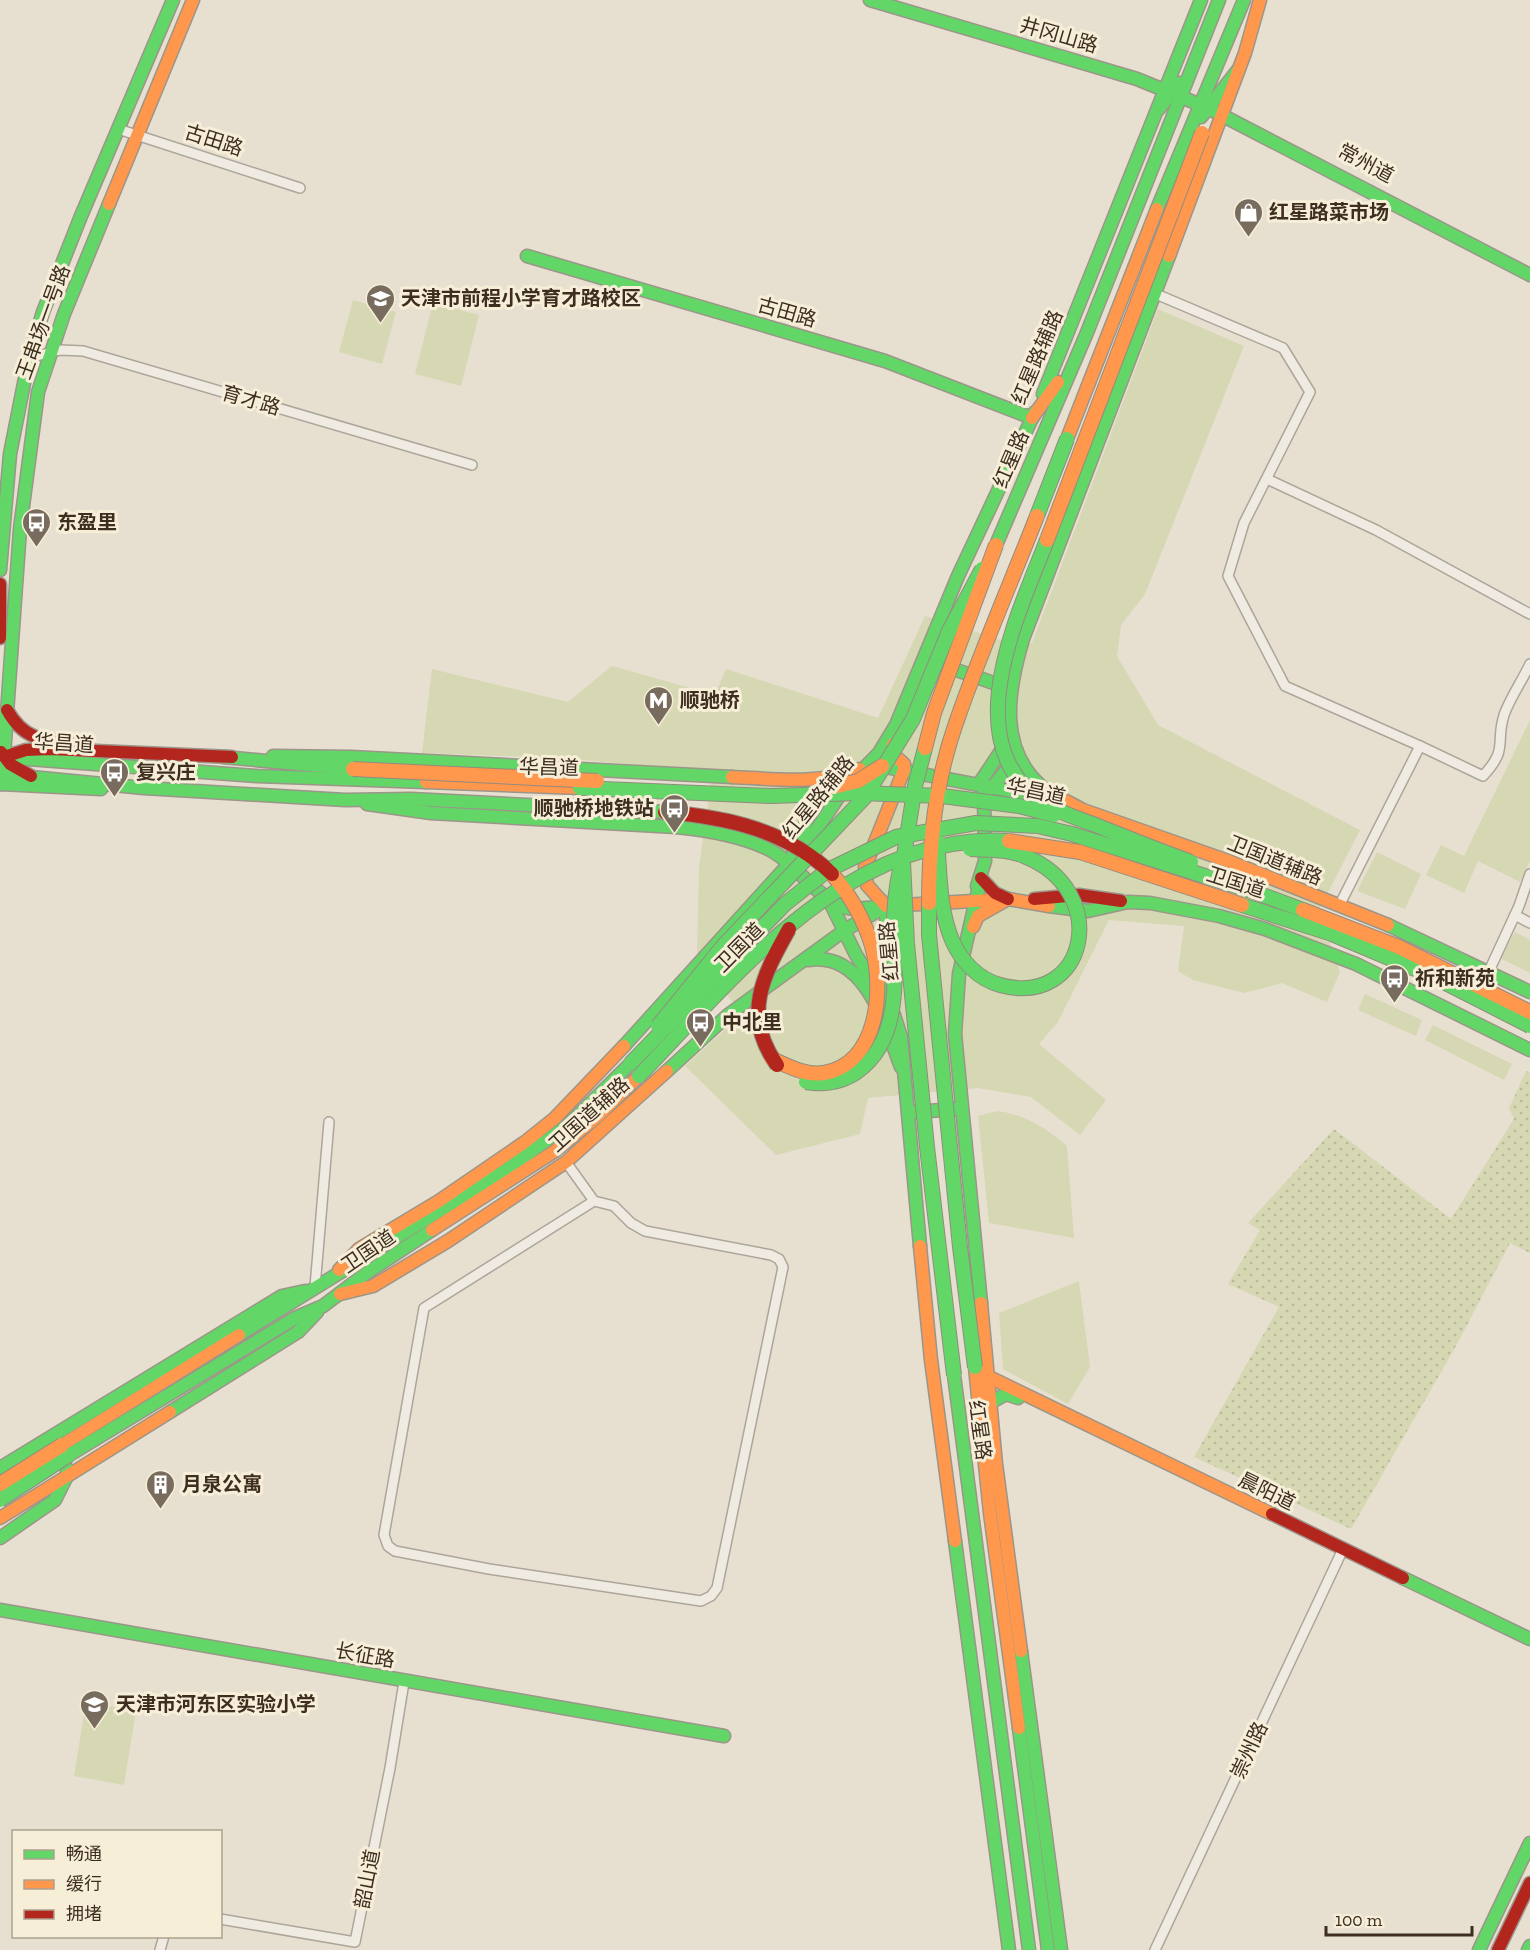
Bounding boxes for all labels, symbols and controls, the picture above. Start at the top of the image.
street label: 井冈山路 [1017,12,1101,58]
street label: 古田路 [182,119,246,161]
street label: 常州道 [1334,138,1398,188]
shop icon: 红星路菜市场 [1232,196,1264,238]
place label: 红星路菜市场 [1269,200,1389,224]
street label: 王串场一号路 [11,262,75,382]
school or university icon: 天津市前程小学育才路校区 [364,282,396,324]
place label: 天津市前程小学育才路校区 [401,286,641,310]
street label: 古田路 [755,292,819,332]
street label: 红星路辅路 [1006,306,1068,408]
street label: 育才路 [219,380,283,420]
street label: 红星路 [988,427,1034,491]
bus stop icon: 东盈里 [20,506,52,548]
place label: 东盈里 [57,510,117,534]
metro station icon: 顺驰桥 [643,684,675,726]
place label: 顺驰桥 [680,688,740,712]
street label: 华昌道 [33,729,95,757]
street label: 红星路辅路 [777,751,859,843]
street label: 华昌道 [519,754,579,780]
bus stop icon: 复兴庄 [99,756,131,798]
place label: 复兴庄 [136,760,196,784]
street label: 华昌道 [1004,773,1068,809]
bus stop icon: 顺驰桥地铁站 [659,792,691,834]
place label: 顺驰桥地铁站 [534,796,654,820]
street label: 卫国道辅路 [1224,830,1326,890]
street label: 卫国道 [1204,861,1268,903]
street label: 卫国道 [709,917,769,977]
street label: 红星路 [874,920,904,982]
bus stop icon: 祈和新苑 [1378,962,1410,1004]
place label: 祈和新苑 [1415,966,1495,990]
bus stop icon: 中北里 [685,1006,717,1048]
place label: 中北里 [722,1010,782,1034]
street label: 卫国道辅路 [544,1072,634,1156]
street label: 卫国道 [336,1224,400,1278]
street label: 红星路 [964,1399,996,1461]
street label: 晨阳道 [1235,1467,1299,1515]
building icon: 月泉公寓 [145,1468,177,1510]
place label: 月泉公寓 [182,1472,262,1496]
street label: 长征路 [333,1638,397,1672]
school or university icon: 天津市河东区实验小学 [79,1688,111,1730]
place label: 天津市河东区实验小学 [116,1692,316,1716]
street label: 崇州路 [1225,1718,1273,1782]
legend [12,1830,222,1938]
text: 畅通 [66,1843,102,1865]
street label: 韶山道 [349,1847,385,1911]
text: 缓行 [66,1873,102,1895]
scale bar [1326,1899,1472,1937]
text: 拥堵 [66,1903,102,1925]
text: 100 m [1335,1909,1383,1931]

